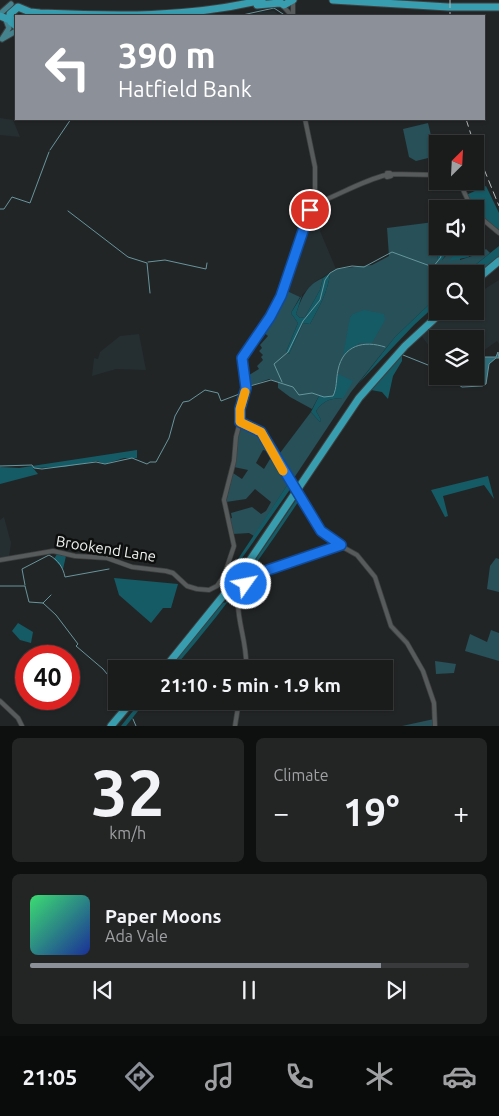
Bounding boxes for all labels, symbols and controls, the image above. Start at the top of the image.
icon: left [35,35,100,100]
text: 390 m [118,35,216,75]
text: Hatfield Bank [118,76,252,101]
north arrow [429,135,484,190]
map controls [429,135,484,385]
pin [289,189,331,231]
icon: arrive [296,196,324,224]
button: sound [429,200,484,255]
button: search [429,265,484,320]
button: layers [429,330,484,385]
street label: Brookend Lane [55,532,157,565]
position arrow [219,557,271,609]
speed limit sign: 40 [15,645,80,710]
text: 21:10 · 5 min · 1.9 km [160,674,341,696]
text: 32 [91,755,164,828]
text: Climate [274,766,329,784]
text: 19° [343,791,399,833]
text: − [274,797,289,828]
text: + [453,797,469,828]
text: km/h [109,824,146,842]
text: Paper Moons [105,905,222,927]
text: Ada Vale [105,927,168,945]
icon: previous [89,976,117,1004]
icon: pause [235,976,263,1004]
icon: next [382,976,410,1004]
icon: directions [122,1059,157,1094]
icon: music [202,1059,237,1094]
icon: phone [282,1059,317,1094]
icon: climate [362,1059,397,1094]
icon: car [442,1059,477,1094]
text: 21:05 [22,1064,77,1089]

